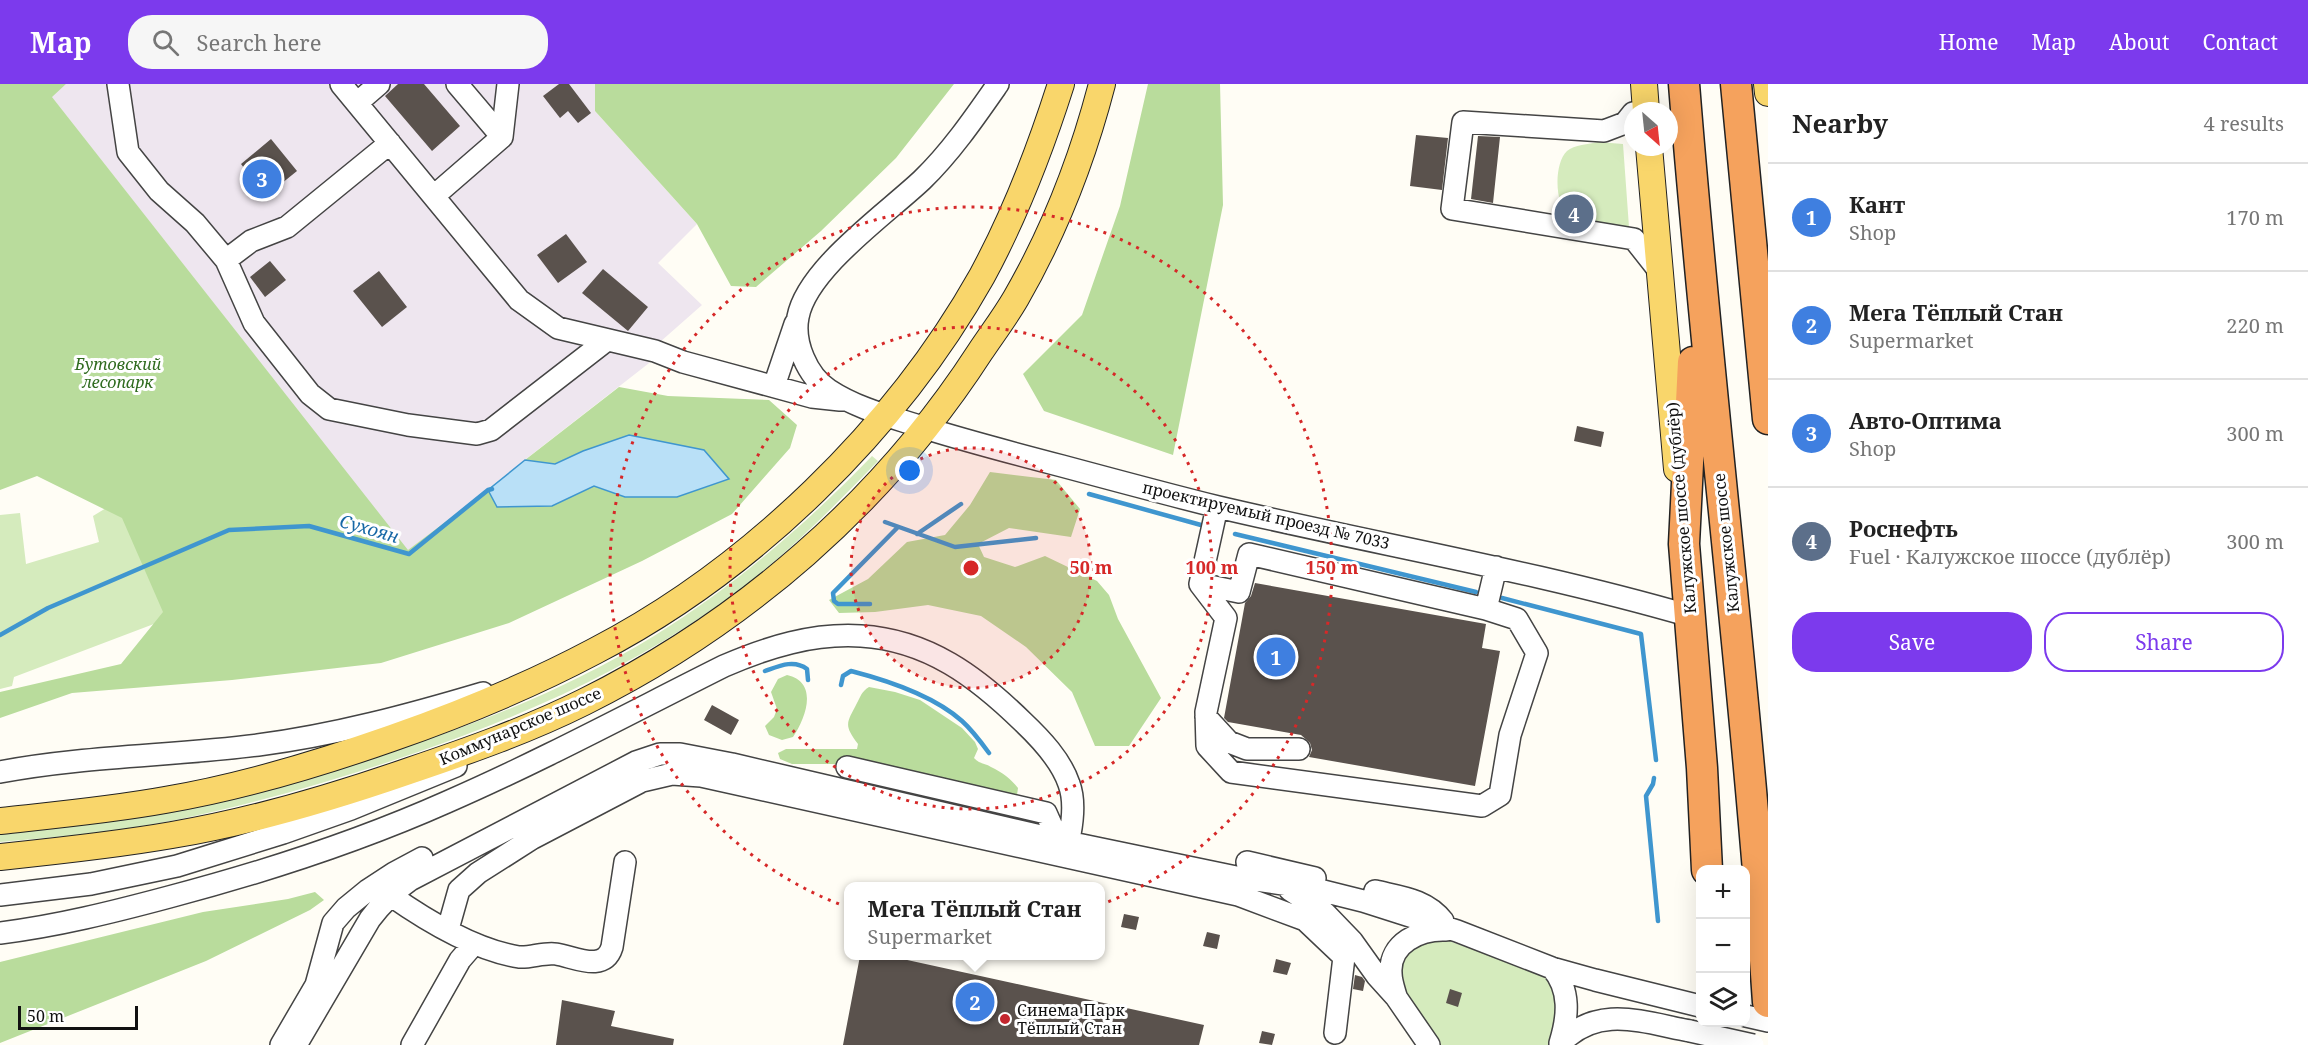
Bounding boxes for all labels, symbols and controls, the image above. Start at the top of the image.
search box [128,15,548,69]
text: Map [30,23,92,61]
icon: search [149,26,182,59]
text: Search here [197,27,321,57]
text: Home [1939,28,1999,56]
text: Map [2032,28,2076,56]
text: About [2109,28,2170,56]
text: Contact [2203,28,2278,56]
north arrow [1624,102,1678,156]
text: Nearby [1792,105,1888,141]
text: 4 results [2204,110,2284,137]
pin: 3 [242,156,282,202]
text: Кант [1849,189,1905,219]
pin: 4 [1554,192,1594,236]
text: 1 [1806,204,1817,231]
text: 170 m [2226,204,2284,231]
text: Shop [1849,219,1896,246]
text: Мега Тёплый Cтан [1849,297,2063,327]
text: 2 [1806,312,1817,339]
text: 220 m [2226,312,2284,339]
text: Supermarket [1849,327,1974,354]
park label: Бутовский лесопарк [74,353,162,393]
street label: Калужское шоссе (дублёр) [1661,401,1701,615]
text: Авто-Оптима [1849,405,2002,435]
text: 3 [1806,420,1817,447]
text: 300 m [2226,420,2284,447]
text: Shop [1849,435,1896,462]
your location [895,456,924,485]
street label: Калужское шоссе [1708,472,1744,614]
street label: проектируемый проезд № 7033 [1140,476,1392,554]
water label: Сухоян [337,508,402,548]
text: Роснефть [1849,513,1958,543]
text: 4 [1806,528,1817,555]
text: 300 m [2226,528,2284,555]
text: Fuel · Калужское шоссе (дублёр) [1849,543,2171,570]
text: 50 m [1070,555,1113,579]
text: 100 m [1186,555,1239,579]
text: 150 m [1306,555,1359,579]
centre of rings [961,558,981,578]
button: Save [1792,612,2032,672]
button: Share [2044,612,2284,672]
pin: 1 [1256,634,1296,680]
street label: Коммунарское шоссе [436,682,604,770]
map controls [1696,865,1750,1027]
button: + [1696,865,1750,919]
popup [844,882,1105,960]
text: Мега Тёплый Cтан [868,893,1081,923]
button: − [1696,919,1750,973]
text: Supermarket [868,923,992,950]
button: layers [1696,973,1750,1027]
pin: 2 [956,980,994,1024]
place label: Синема Парк Тёплый Стан [1017,999,1125,1039]
scale bar [18,1003,138,1030]
text: 50 m [27,1005,64,1027]
marker: Синема Парк Тёплый Стан [998,1012,1012,1026]

